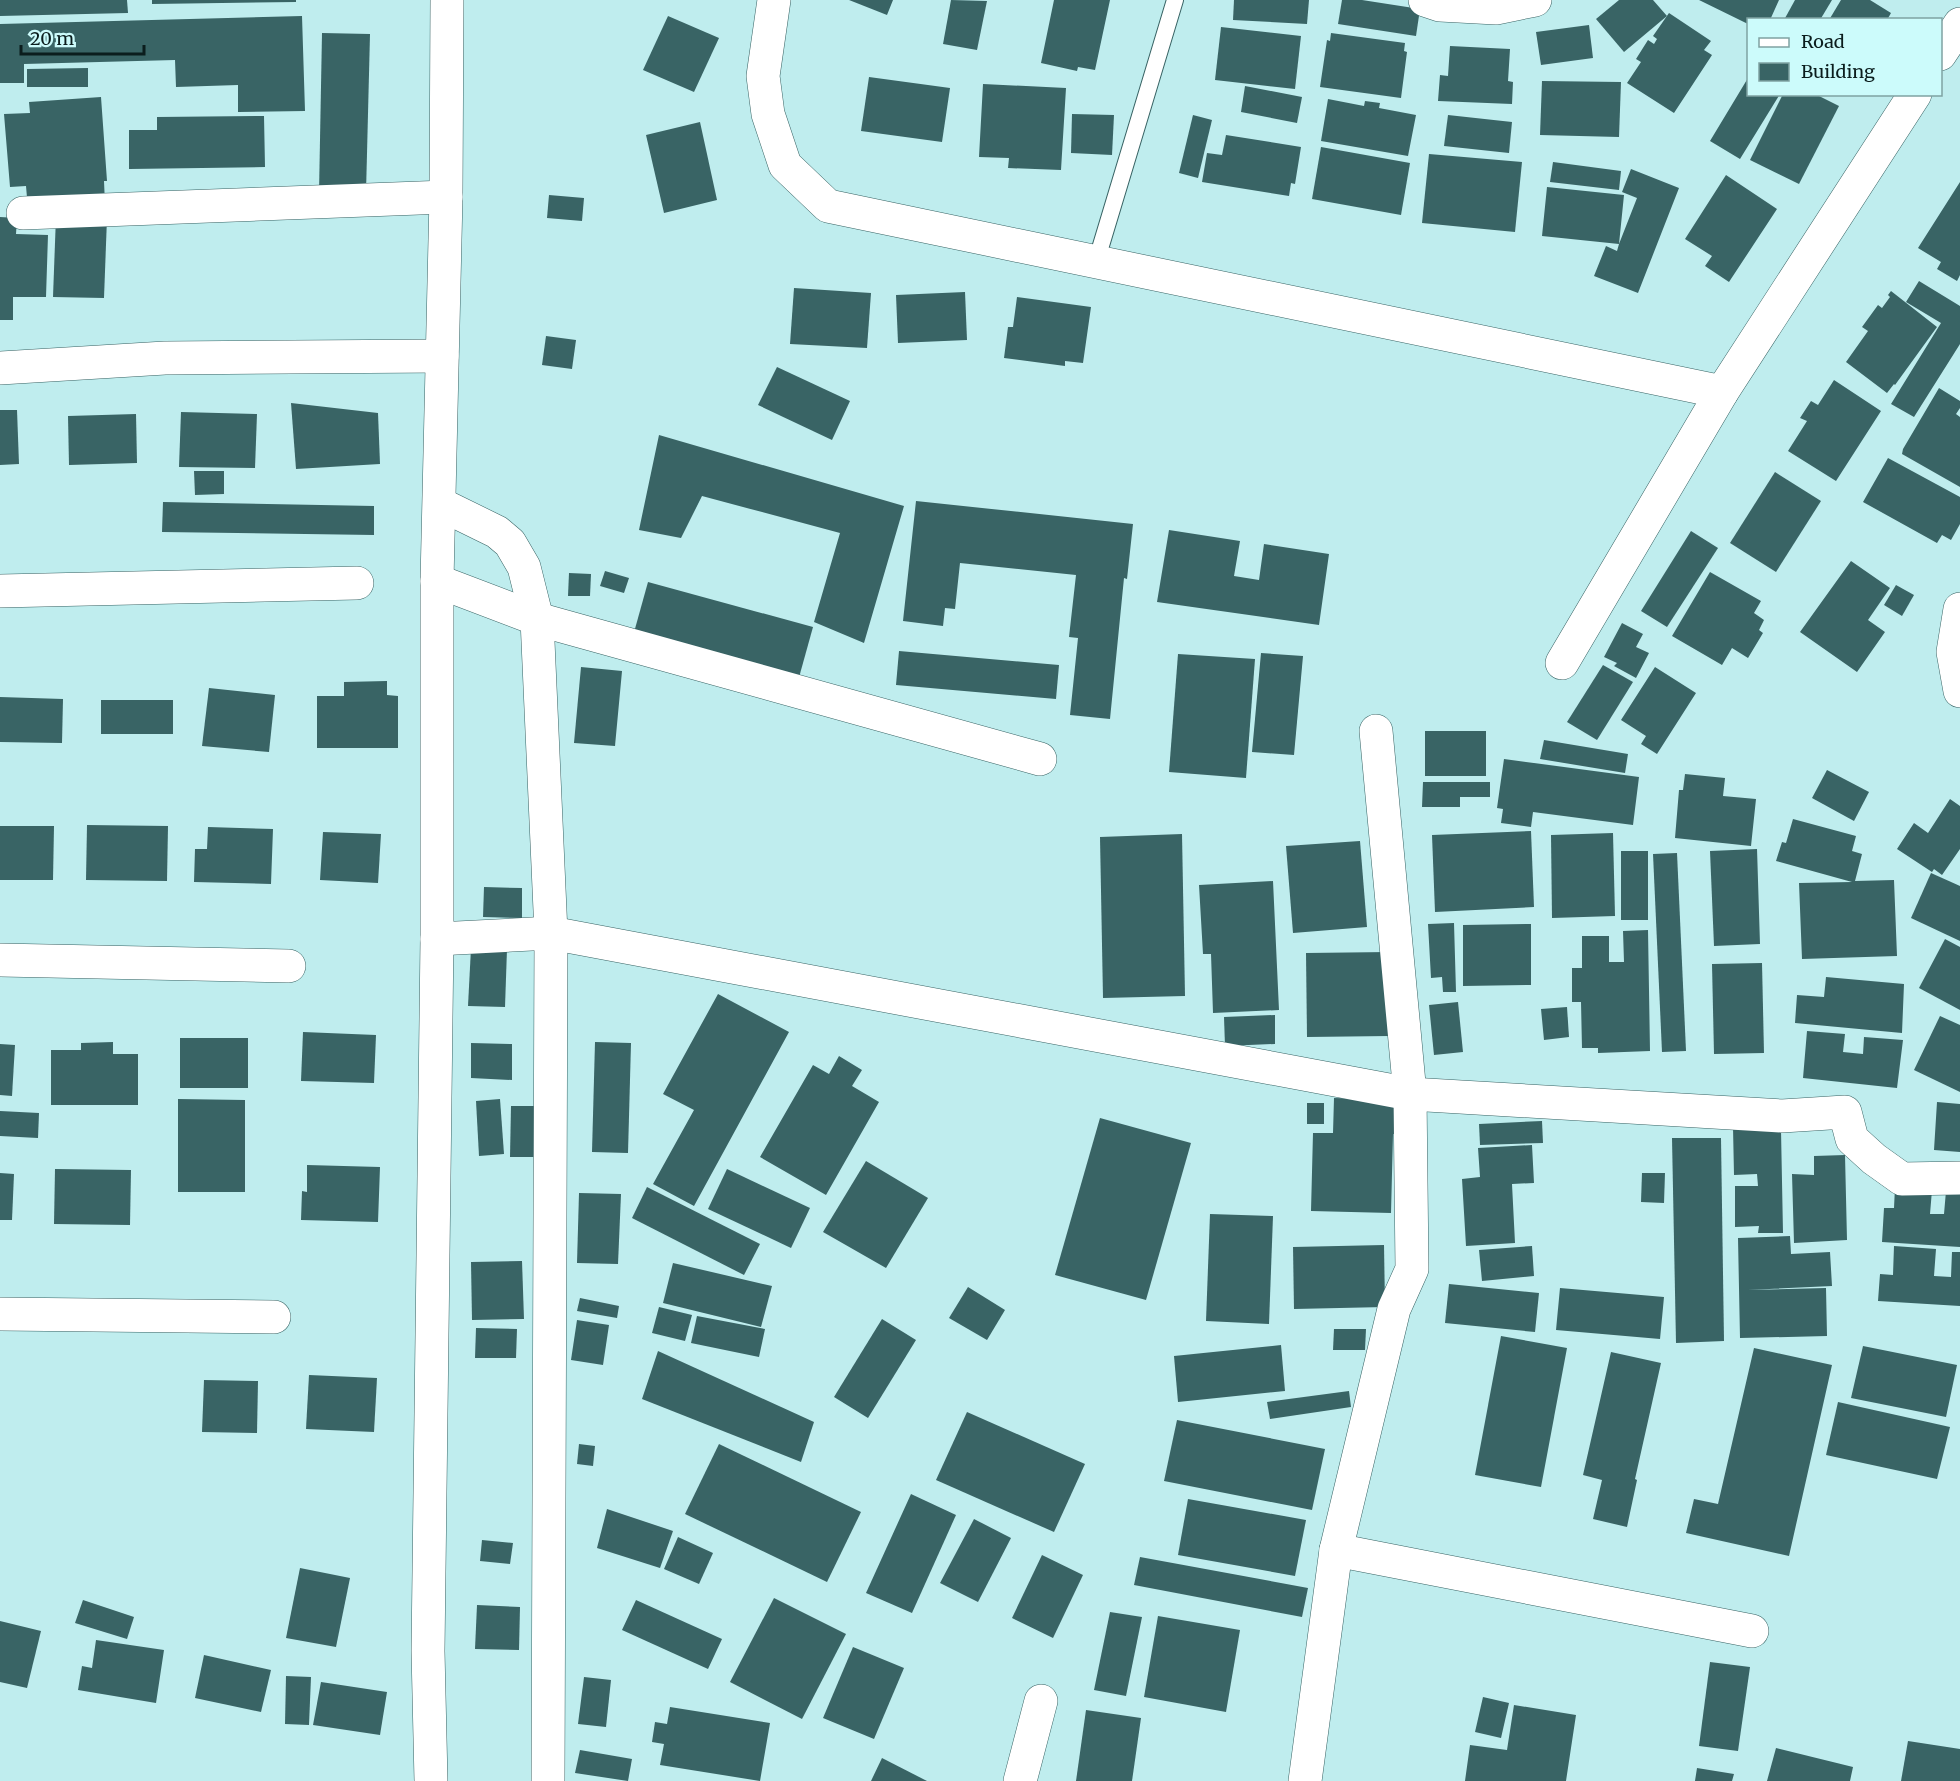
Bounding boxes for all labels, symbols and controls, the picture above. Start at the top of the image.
scale bar [21,18,144,56]
legend [1747,18,1942,96]
text: 20 m [30,27,74,50]
text: Road [1801,30,1845,53]
text: Building [1801,60,1875,83]

